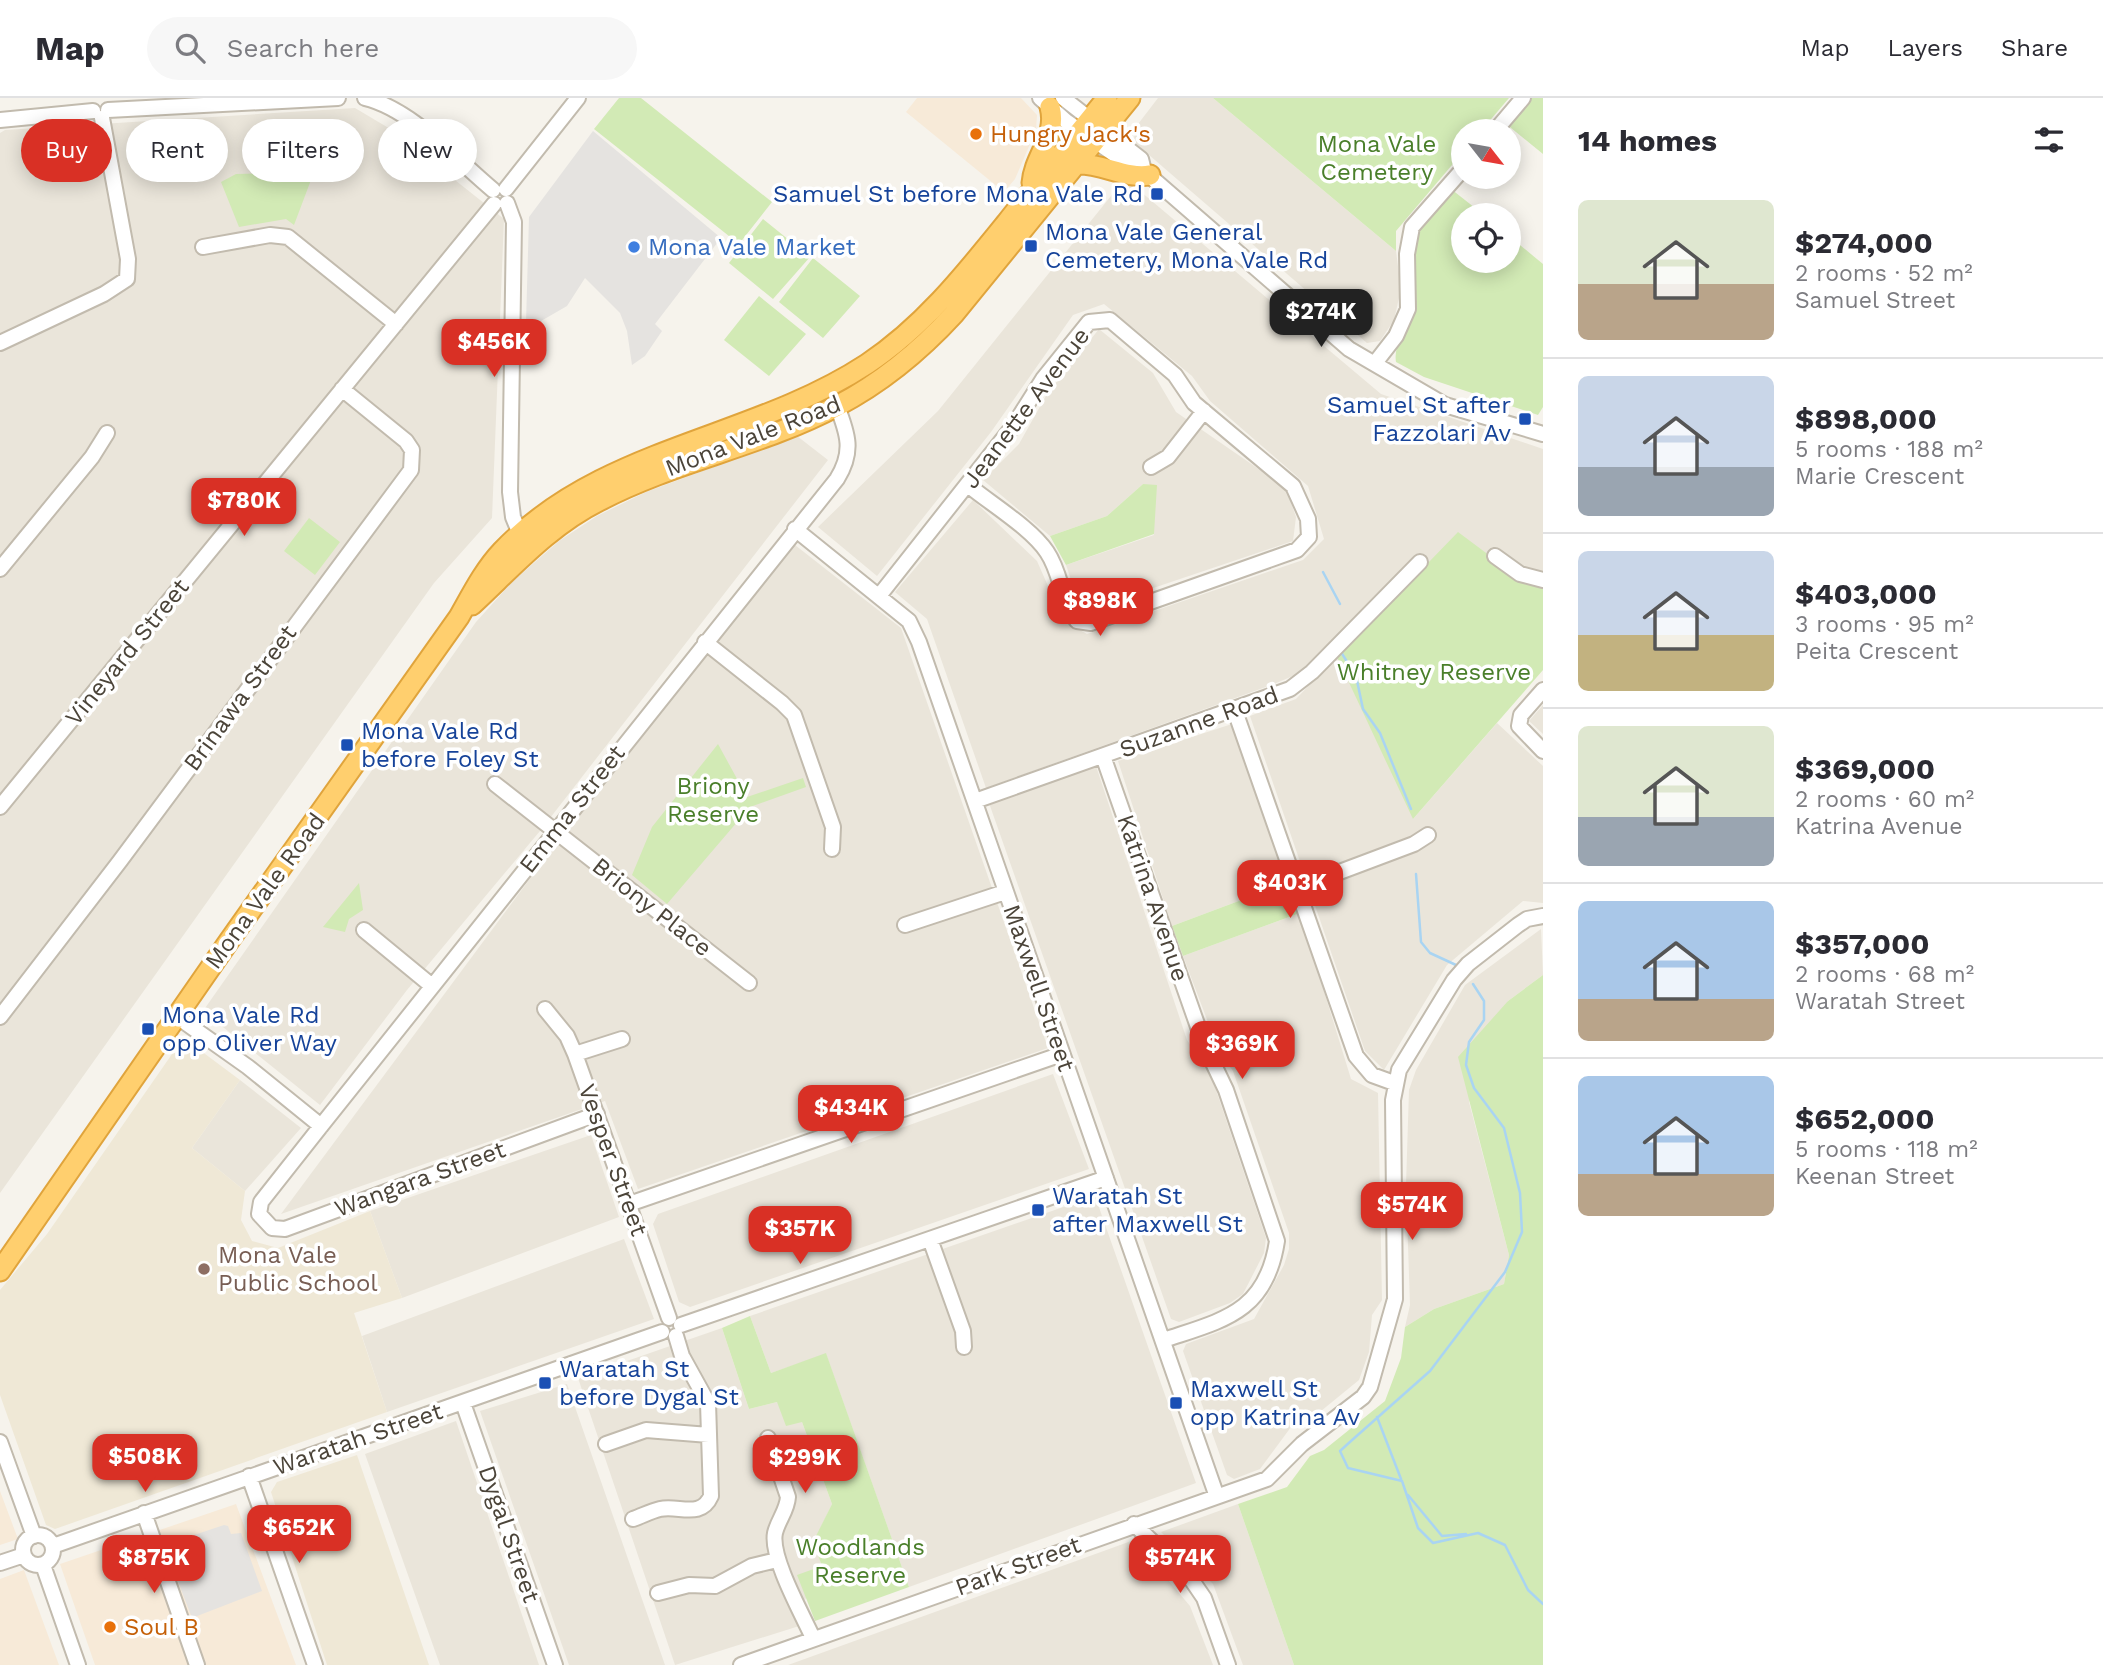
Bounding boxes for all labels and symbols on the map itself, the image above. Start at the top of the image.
north arrow [1451,119,1521,189]
place label: Hungry Jack's [990,120,1151,148]
marker: Hungry Jack's [968,126,984,142]
park label: Mona Vale Cemetery [1318,130,1436,186]
place label: Samuel St before Mona Vale Rd [773,180,1143,208]
marker: Samuel St before Mona Vale Rd [1149,186,1165,202]
place label: Mona Vale General Cemetery, Mona Vale Rd [1045,218,1328,274]
place label: Mona Vale Market [648,233,855,261]
marker: Mona Vale General Cemetery, Mona Vale Rd [1023,238,1039,254]
marker: Mona Vale Market [626,239,642,255]
pin: $274K [1272,289,1370,349]
pin: $456K [445,320,543,379]
street label: Jeanette Avenue [957,322,1095,494]
street label: Mona Vale Road [661,390,845,482]
place label: Samuel St after Fazzolari Av [1327,391,1512,447]
marker: Samuel St after Fazzolari Av [1517,411,1533,427]
pin: $780K [195,478,293,538]
street label: Vineyard Street [59,573,195,731]
pin: $898K [1051,578,1149,638]
street label: Brinawa Street [178,620,302,776]
park label: Whitney Reserve [1337,658,1531,686]
street label: Suzanne Road [1116,680,1282,764]
place label: Mona Vale Rd before Foley St [361,717,538,773]
marker: Mona Vale Rd before Foley St [339,737,355,753]
street label: Emma Street [513,740,631,878]
park label: Briony Reserve [667,772,759,828]
street label: Mona Vale Road [199,808,331,974]
street label: Katrina Avenue [1111,811,1195,985]
street label: Briony Place [587,852,717,962]
pin: $403K [1241,860,1339,920]
street label: Maxwell Street [997,901,1081,1075]
place label: Mona Vale Rd opp Oliver Way [162,1001,338,1057]
marker: Mona Vale Rd opp Oliver Way [140,1021,156,1037]
pin: $369K [1193,1021,1291,1081]
street label: Vesper Street [573,1080,653,1240]
pin: $434K [802,1086,900,1145]
street label: Wangara Street [331,1135,509,1223]
place label: Waratah St after Maxwell St [1052,1182,1243,1238]
pin: $574K [1363,1182,1461,1242]
marker: Waratah St after Maxwell St [1030,1202,1046,1218]
pin: $357K [751,1206,849,1266]
place label: Mona Vale Public School [218,1241,378,1297]
marker: Mona Vale Public School [196,1261,212,1277]
place label: Waratah St before Dygal St [559,1355,739,1411]
marker: Waratah St before Dygal St [537,1375,553,1391]
place label: Maxwell St opp Katrina Av [1190,1375,1361,1431]
marker: Maxwell St opp Katrina Av [1168,1395,1184,1411]
street label: Waratah Street [270,1397,446,1481]
pin: $508K [96,1434,194,1494]
pin: $299K [756,1436,854,1495]
street label: Dygal Street [473,1462,545,1606]
pin: $652K [250,1506,348,1565]
street label: Park Street [951,1530,1085,1602]
park label: Woodlands Reserve [795,1533,925,1589]
pin: $875K [105,1536,203,1595]
pin: $574K [1131,1536,1229,1595]
place label: Soul B [124,1613,199,1641]
marker: Soul B [102,1619,118,1635]

